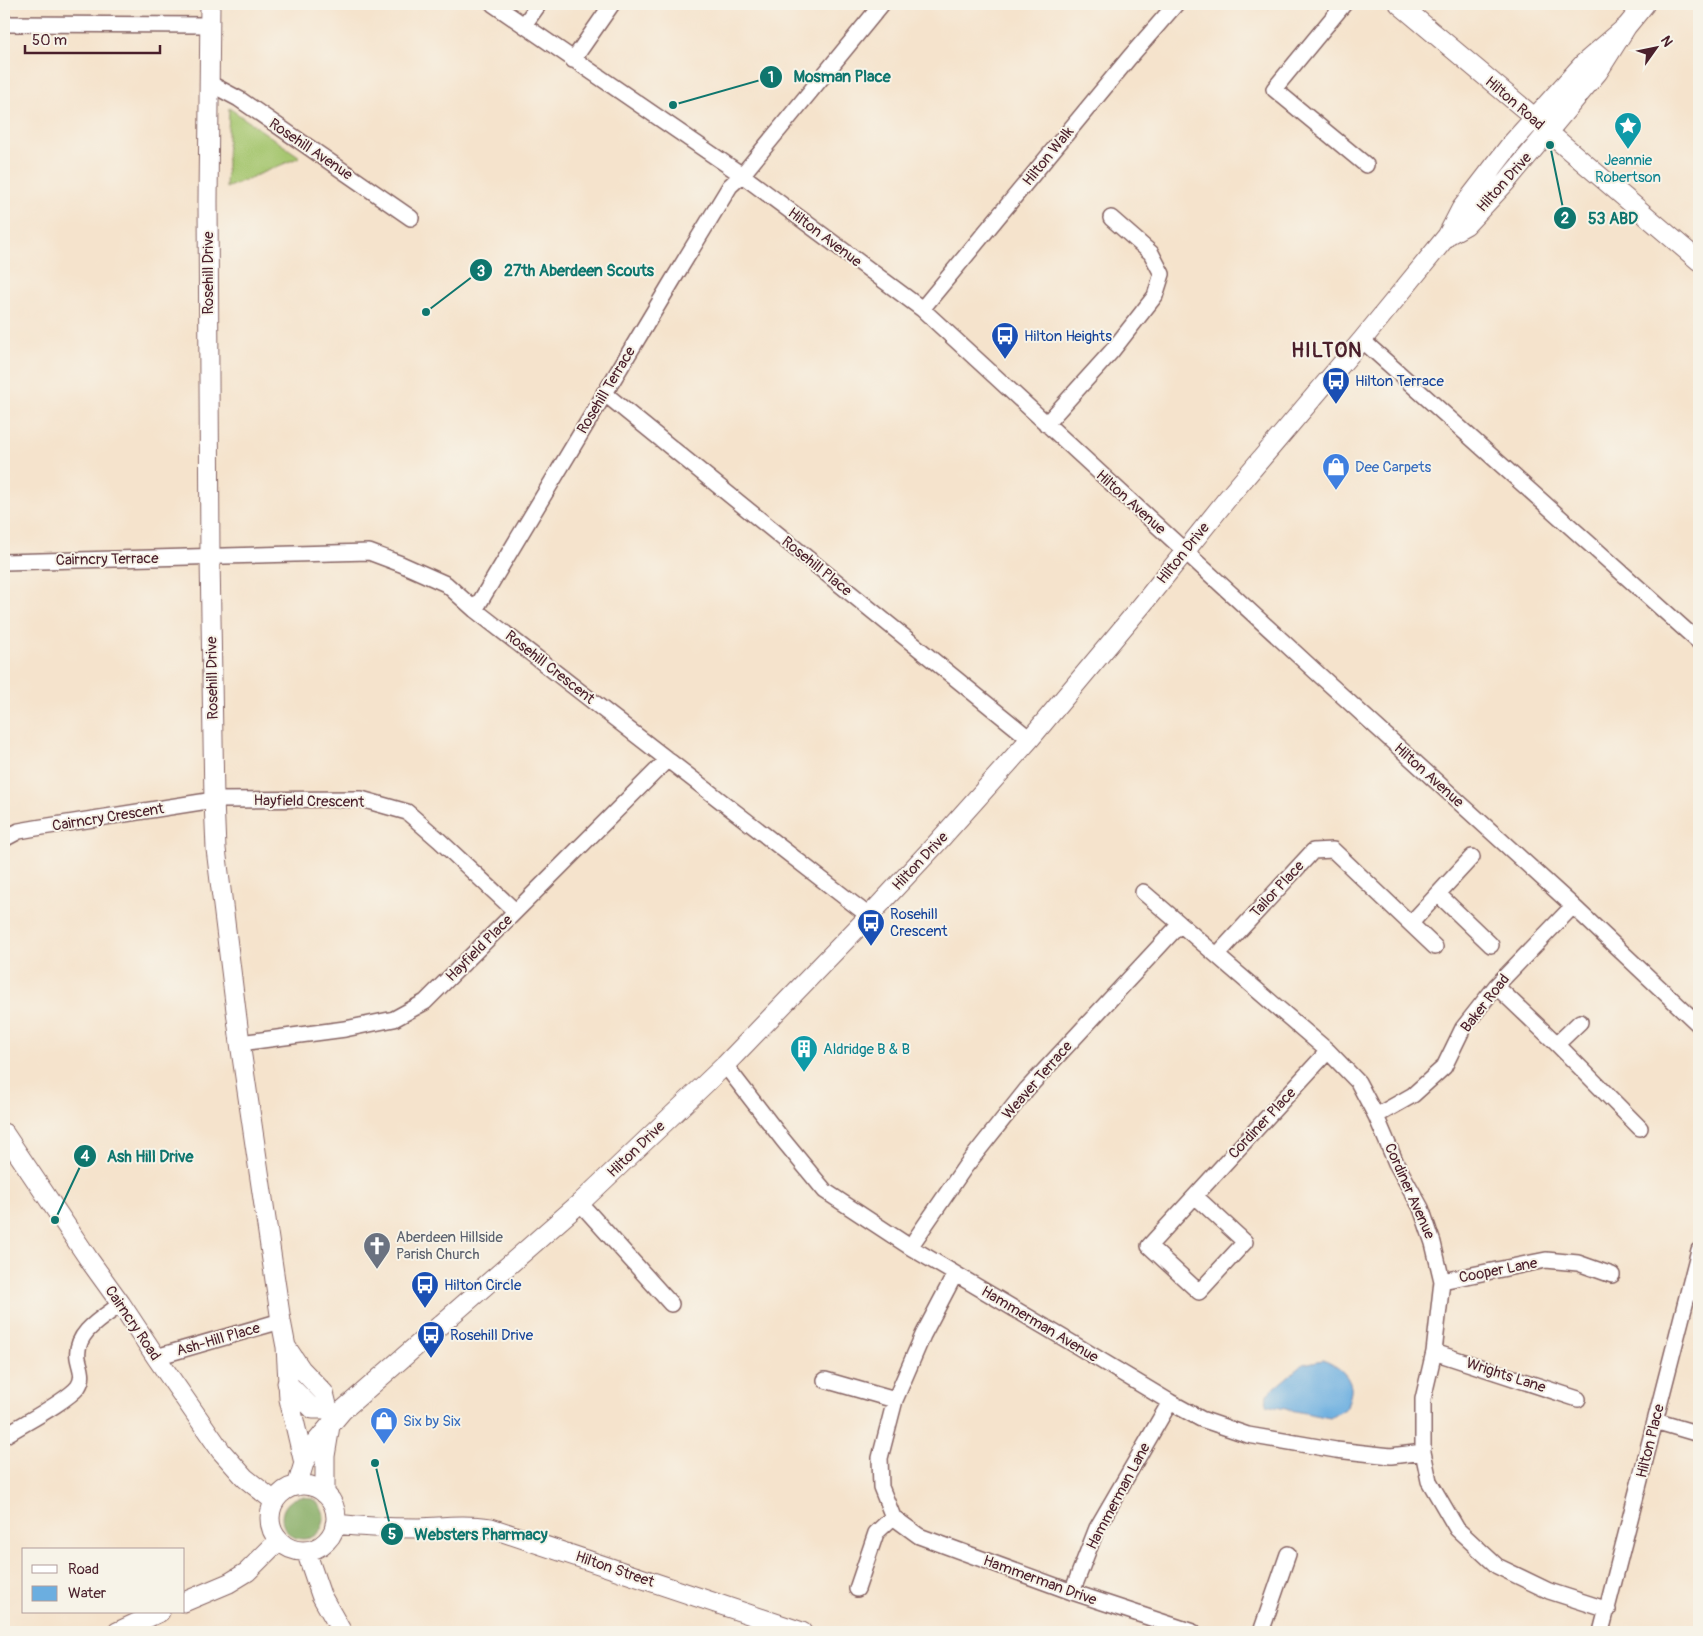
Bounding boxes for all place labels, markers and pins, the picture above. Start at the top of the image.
callout: Mosman Place [758,61,901,92]
place icon: Jeannie Robertson [1613,111,1643,150]
place label: Jeannie Robertson [1595,151,1661,187]
callout: 53 ABD [1553,203,1648,234]
callout: 27th Aberdeen Scouts [468,255,664,286]
bus stop icon: Hilton Heights [990,321,1020,360]
place label: Hilton Heights [1024,327,1112,346]
bus stop icon: Hilton Terrace [1321,366,1351,405]
place label: Hilton Terrace [1355,372,1445,391]
shop icon: Dee Carpets [1321,452,1351,491]
place label: Dee Carpets [1355,458,1432,477]
place label: Rosehill Crescent [890,905,948,941]
bus stop icon: Rosehill Crescent [856,908,886,947]
building icon: Aldridge B & B [789,1034,819,1073]
place label: Aldridge B & B [823,1040,910,1059]
callout: Ash Hill Drive [72,1141,204,1172]
place label: Aberdeen Hillside Parish Church [396,1228,503,1264]
church icon: Aberdeen Hillside Parish Church [362,1231,392,1270]
bus stop icon: Hilton Circle [410,1270,440,1309]
place label: Hilton Circle [444,1276,522,1295]
bus stop icon: Rosehill Drive [416,1320,446,1359]
place label: Rosehill Drive [450,1326,534,1345]
shop icon: Six by Six [369,1406,399,1445]
place label: Six by Six [403,1412,461,1431]
callout: Websters Pharmacy [379,1519,558,1550]

